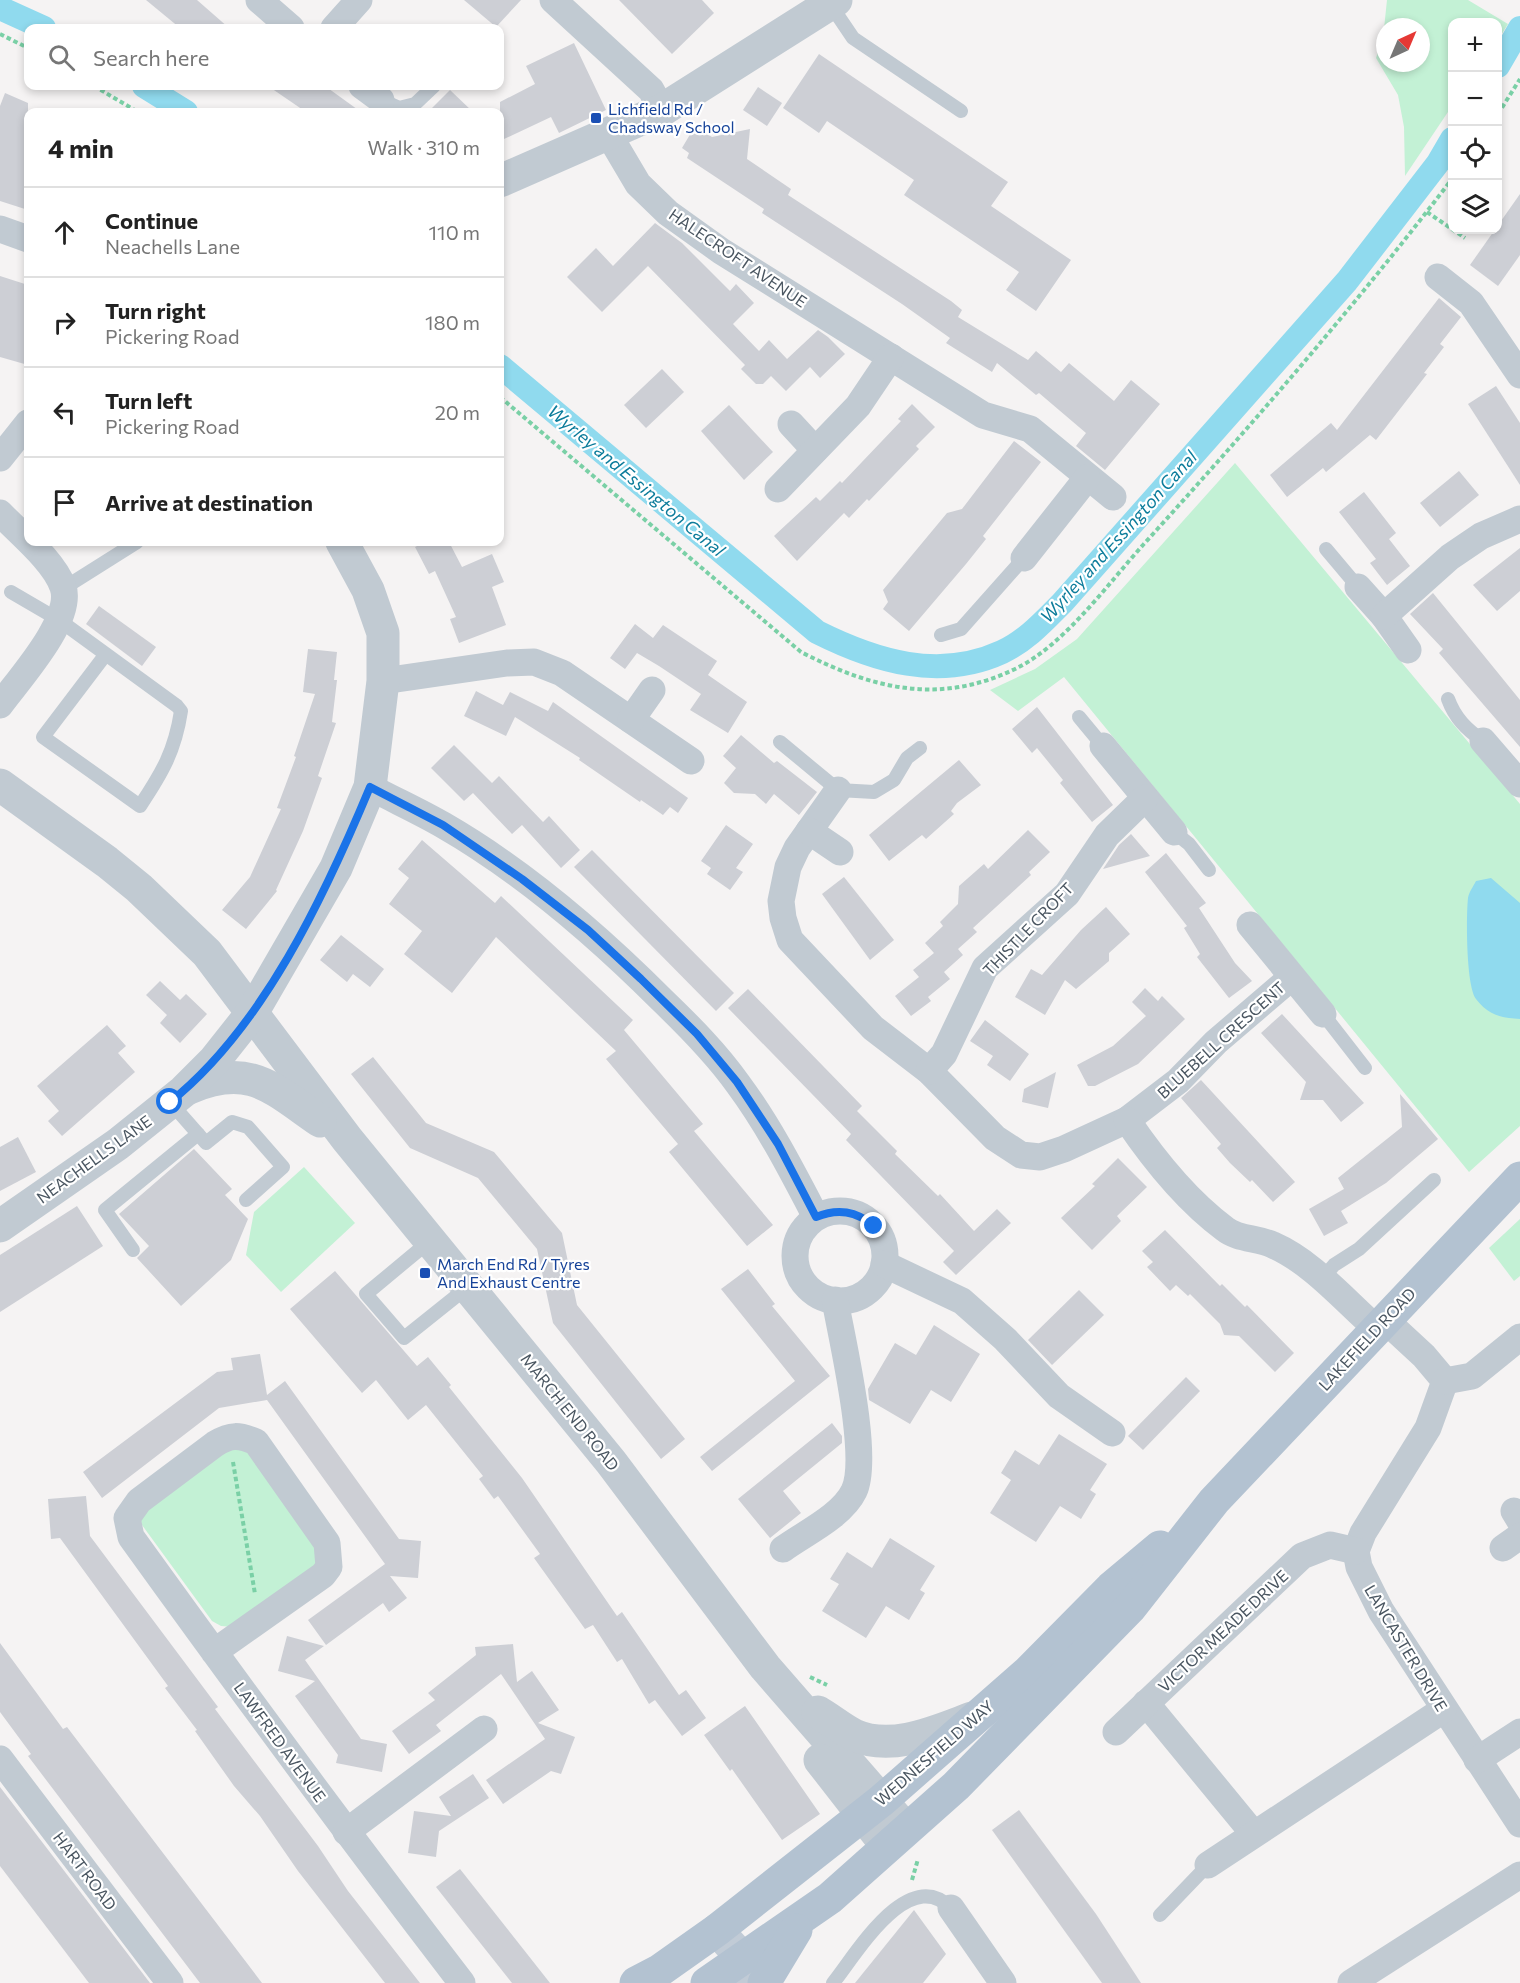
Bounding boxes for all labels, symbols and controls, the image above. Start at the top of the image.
north arrow [1376,18,1430,72]
map controls [1448,18,1502,234]
button: + [1448,18,1502,72]
search box [24,24,504,90]
icon: search [45,41,78,74]
text: Search here [93,44,209,71]
button: − [1448,72,1502,126]
place label: Lichfield Rd / Chadsway School [608,99,735,136]
marker: Lichfield Rd / Chadsway School [589,111,603,125]
button: locate [1448,126,1502,180]
text: 4 min [48,132,114,163]
text: Walk · 310 m [368,135,480,159]
button: layers [1448,180,1502,234]
street label: HALECROFT AVENUE [666,204,811,311]
text: Continue [105,207,198,234]
icon: ahead [48,216,81,249]
text: 110 m [429,220,480,244]
text: Neachells Lane [105,234,240,258]
text: Turn right [105,297,206,324]
icon: right [48,306,81,339]
text: 180 m [425,310,480,334]
text: Pickering Road [105,324,239,348]
text: Turn left [105,387,192,414]
icon: left [48,396,81,429]
text: 20 m [435,400,480,424]
water label: Wyrley and Essington Canal [544,400,730,561]
text: Pickering Road [105,414,239,438]
water label: Wyrley and Essington Canal [1035,445,1202,627]
icon: arrive [48,486,81,519]
text: Arrive at destination [105,489,313,516]
street label: THISTLE CROFT [978,878,1077,979]
street label: BLUEBELL CRESCENT [1153,977,1288,1102]
route start [156,1088,182,1114]
street label: NEACHELLS LANE [33,1111,155,1207]
route end [860,1212,886,1238]
place label: March End Rd / Tyres And Exhaust Centre [437,1254,590,1291]
marker: March End Rd / Tyres And Exhaust Centre [418,1266,432,1280]
street label: LAKEFIELD ROAD [1314,1283,1419,1394]
street label: MARCH END ROAD [517,1349,623,1474]
street label: VICTOR MEADE DRIVE [1154,1565,1292,1696]
street label: LANCASTER DRIVE [1361,1581,1452,1715]
street label: LAWFRED AVENUE [231,1678,330,1805]
street label: WEDNESFIELD WAY [870,1696,997,1809]
street label: HART ROAD [50,1828,121,1913]

